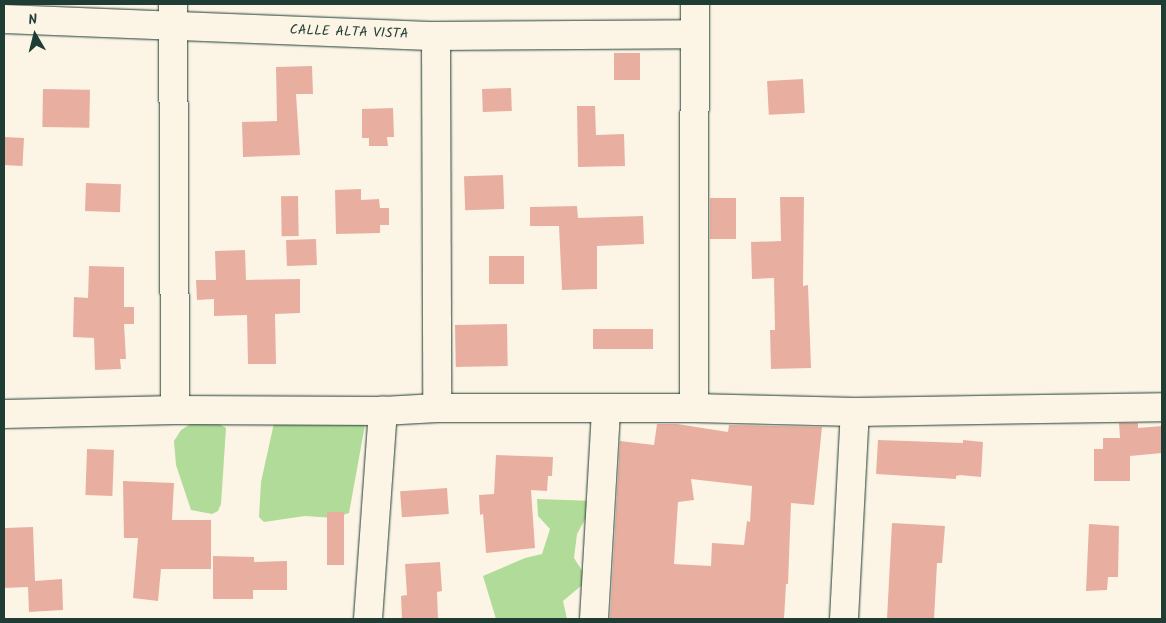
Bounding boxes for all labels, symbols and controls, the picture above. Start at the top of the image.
text: N [27,9,39,32]
north arrow [10,10,60,60]
street label: CALLE ALTA VISTA [289,22,409,42]

